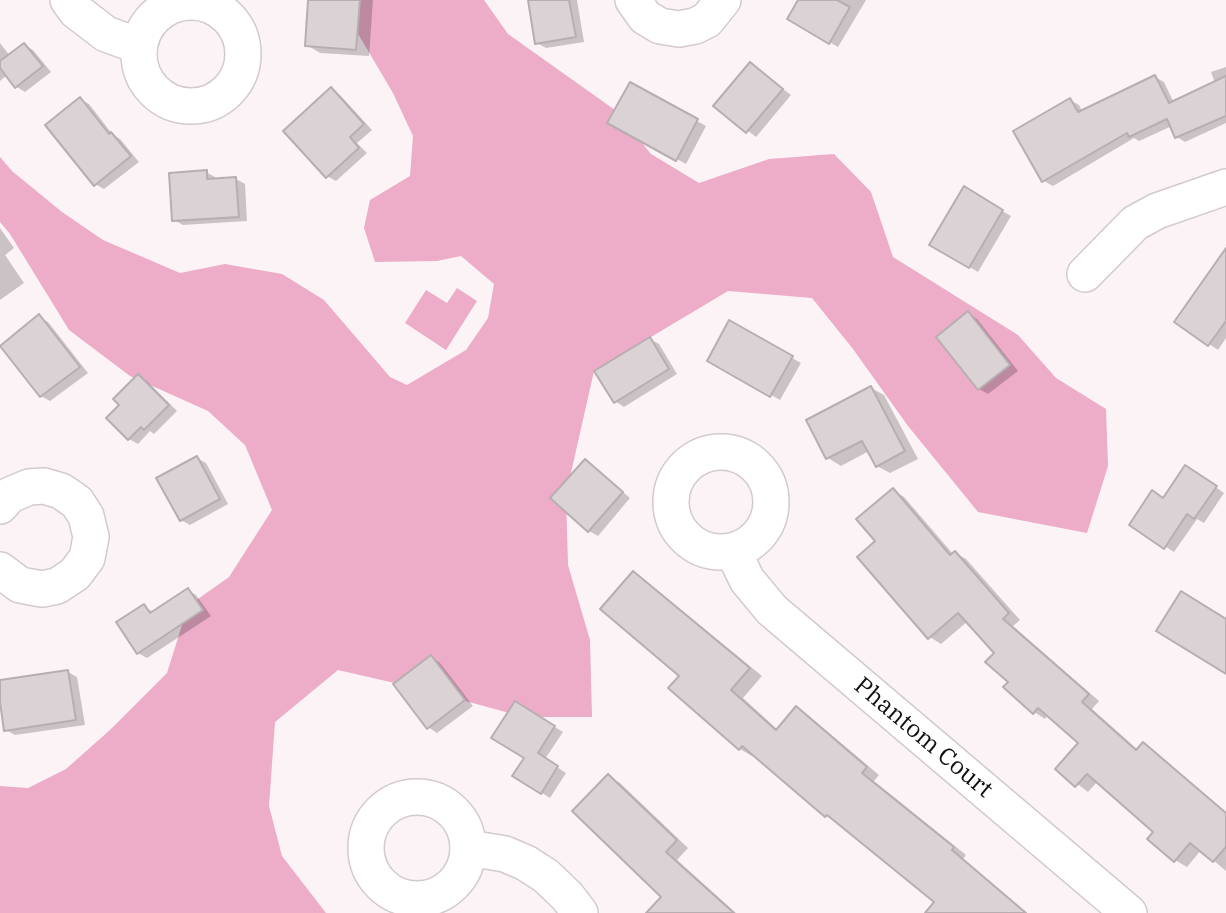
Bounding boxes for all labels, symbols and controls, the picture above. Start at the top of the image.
street label: Phantom Court [848,672,998,804]

